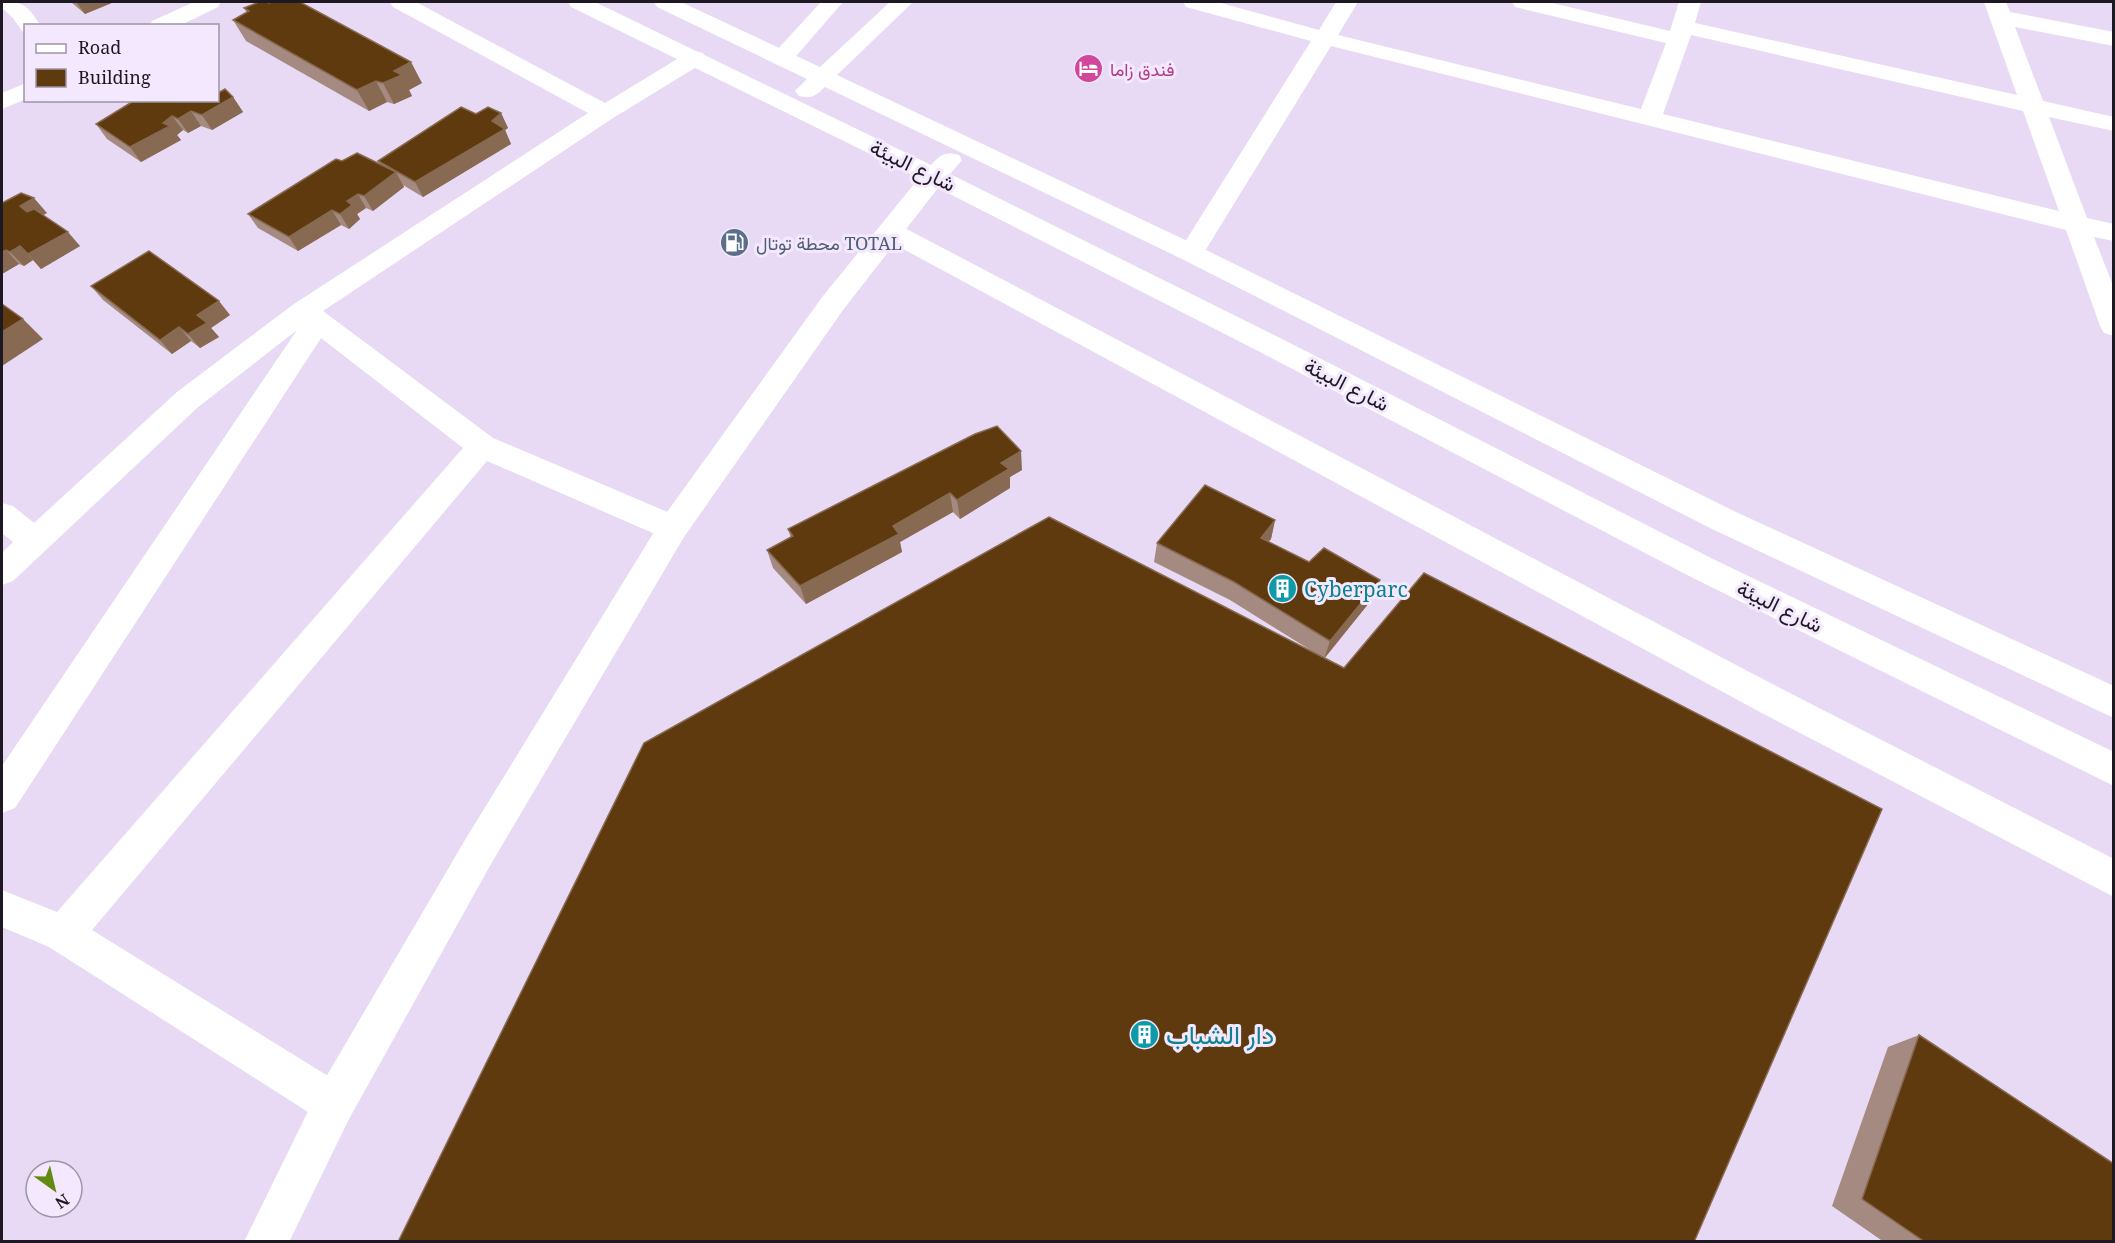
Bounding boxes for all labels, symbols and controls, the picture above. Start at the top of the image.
legend [24,24,219,102]
text: Road [78,35,121,59]
hotel icon: فندق زاما [1073,53,1105,85]
place label: فندق زاما [1110,57,1174,81]
text: Building [78,65,151,89]
street label: شارع البيئة [865,132,960,199]
fuel station icon: محطة توتال TOTAL [719,227,751,259]
place label: محطة توتال TOTAL [756,231,902,255]
street label: شارع البيئة [1299,351,1394,418]
building icon: Cyberparc [1267,573,1299,605]
street label: شارع البيئة [1732,573,1827,640]
place label: Cyberparc [1304,575,1408,603]
place label: دار الشباب [1166,1016,1274,1052]
building icon: دار الشباب [1129,1018,1161,1050]
north arrow [24,1159,84,1219]
text: N [51,1189,74,1214]

